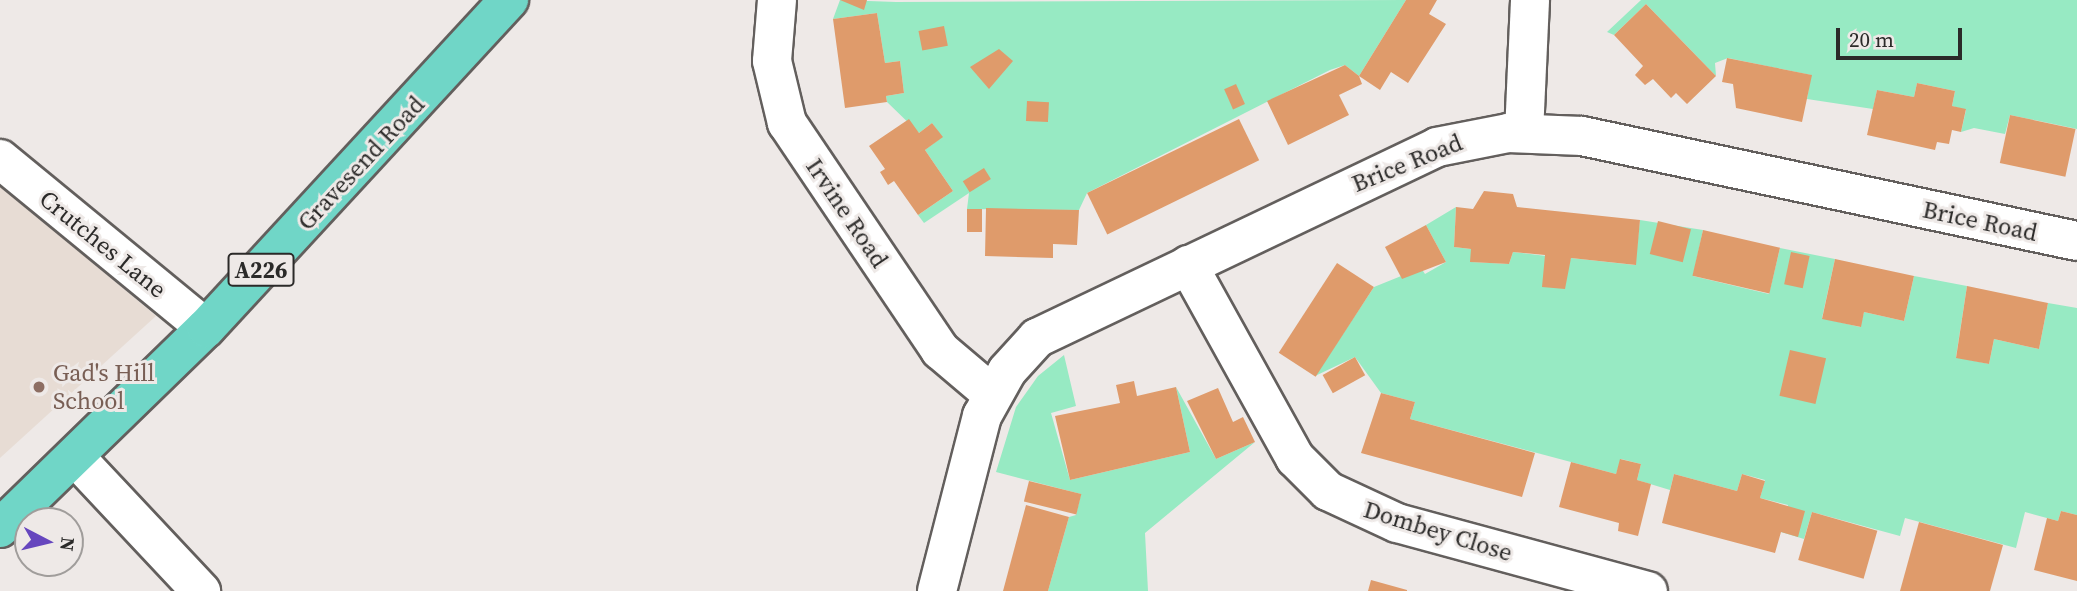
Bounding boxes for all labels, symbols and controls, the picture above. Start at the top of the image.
scale bar [1839,14,1965,58]
text: 20 m [1849,25,1894,54]
street label: Gravesend Road [292,90,430,236]
street label: Brice Road [1348,128,1466,198]
street label: Irvine Road [800,153,894,273]
street label: Crutches Lane [34,184,172,304]
street label: Brice Road [1920,195,2040,247]
road number: A226 [226,250,296,290]
place label: Gad's Hill School [53,359,155,415]
marker: Gad's Hill School [31,379,47,395]
street label: Dombey Close [1360,495,1516,567]
north arrow [14,507,84,577]
text: N [54,536,82,553]

